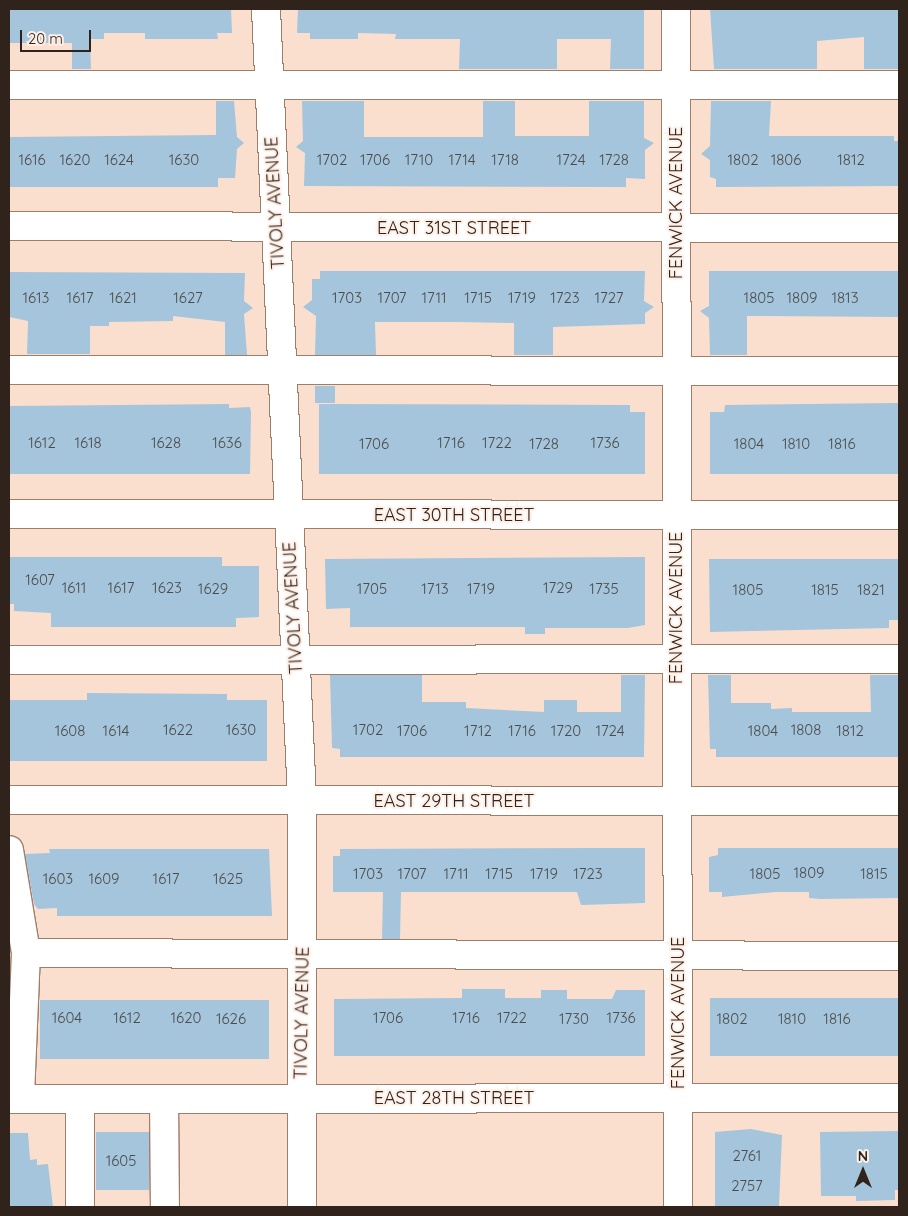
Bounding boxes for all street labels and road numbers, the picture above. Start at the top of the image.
street label: FENWICK AVENUE [665,127,687,279]
street label: TIVOLY AVENUE [261,136,289,270]
street label: EAST 31ST STREET [377,217,531,239]
street label: EAST 30TH STREET [374,504,534,526]
street label: FENWICK AVENUE [665,532,687,684]
street label: TIVOLY AVENUE [279,541,307,675]
street label: EAST 29TH STREET [374,790,534,812]
street label: FENWICK AVENUE [667,937,689,1089]
street label: TIVOLY AVENUE [290,946,314,1080]
street label: EAST 28TH STREET [374,1087,534,1109]

